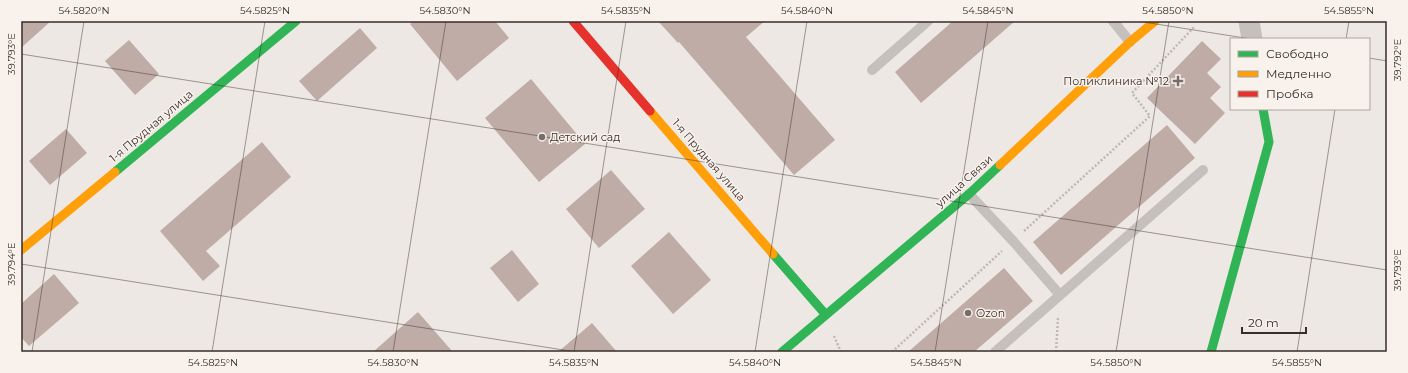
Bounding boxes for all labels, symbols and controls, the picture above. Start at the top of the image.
text: 54.5820°N [58,4,110,17]
text: 54.5825°N [240,4,290,17]
text: 54.5830°N [419,4,471,17]
text: 54.5835°N [601,4,651,17]
text: 54.5840°N [781,4,833,17]
text: 54.5845°N [962,4,1014,17]
text: 54.5850°N [1142,4,1194,17]
text: 54.5855°N [1324,4,1374,17]
text: 39.793°E [5,33,18,75]
legend [1230,38,1370,110]
text: 39.792°E [1391,39,1404,81]
text: Свободно [1266,46,1329,61]
text: Медленно [1266,66,1332,81]
place label: Поликлиника №12 [1063,74,1169,88]
marker: Поликлиника №12 [1172,75,1184,87]
text: Пробка [1266,86,1314,101]
street label: 1-я Прудная улица [106,87,196,165]
street label: 1-я Прудная улица [669,116,749,204]
place label: Детский сад [550,130,620,144]
marker: Детский сад [537,132,547,142]
street label: улица Связи [932,152,995,211]
text: 39.794°E [5,242,18,285]
text: 39.793°E [1391,249,1404,291]
place label: Ozon [976,306,1005,320]
marker: Ozon [963,308,973,318]
scale bar [1242,309,1306,335]
text: 20 m [1248,315,1279,330]
text: 54.5825°N [188,356,238,369]
text: 54.5830°N [367,356,419,369]
text: 54.5835°N [549,356,599,369]
text: 54.5840°N [729,356,781,369]
text: 54.5845°N [910,356,962,369]
text: 54.5850°N [1090,356,1142,369]
text: 54.5855°N [1272,356,1322,369]

